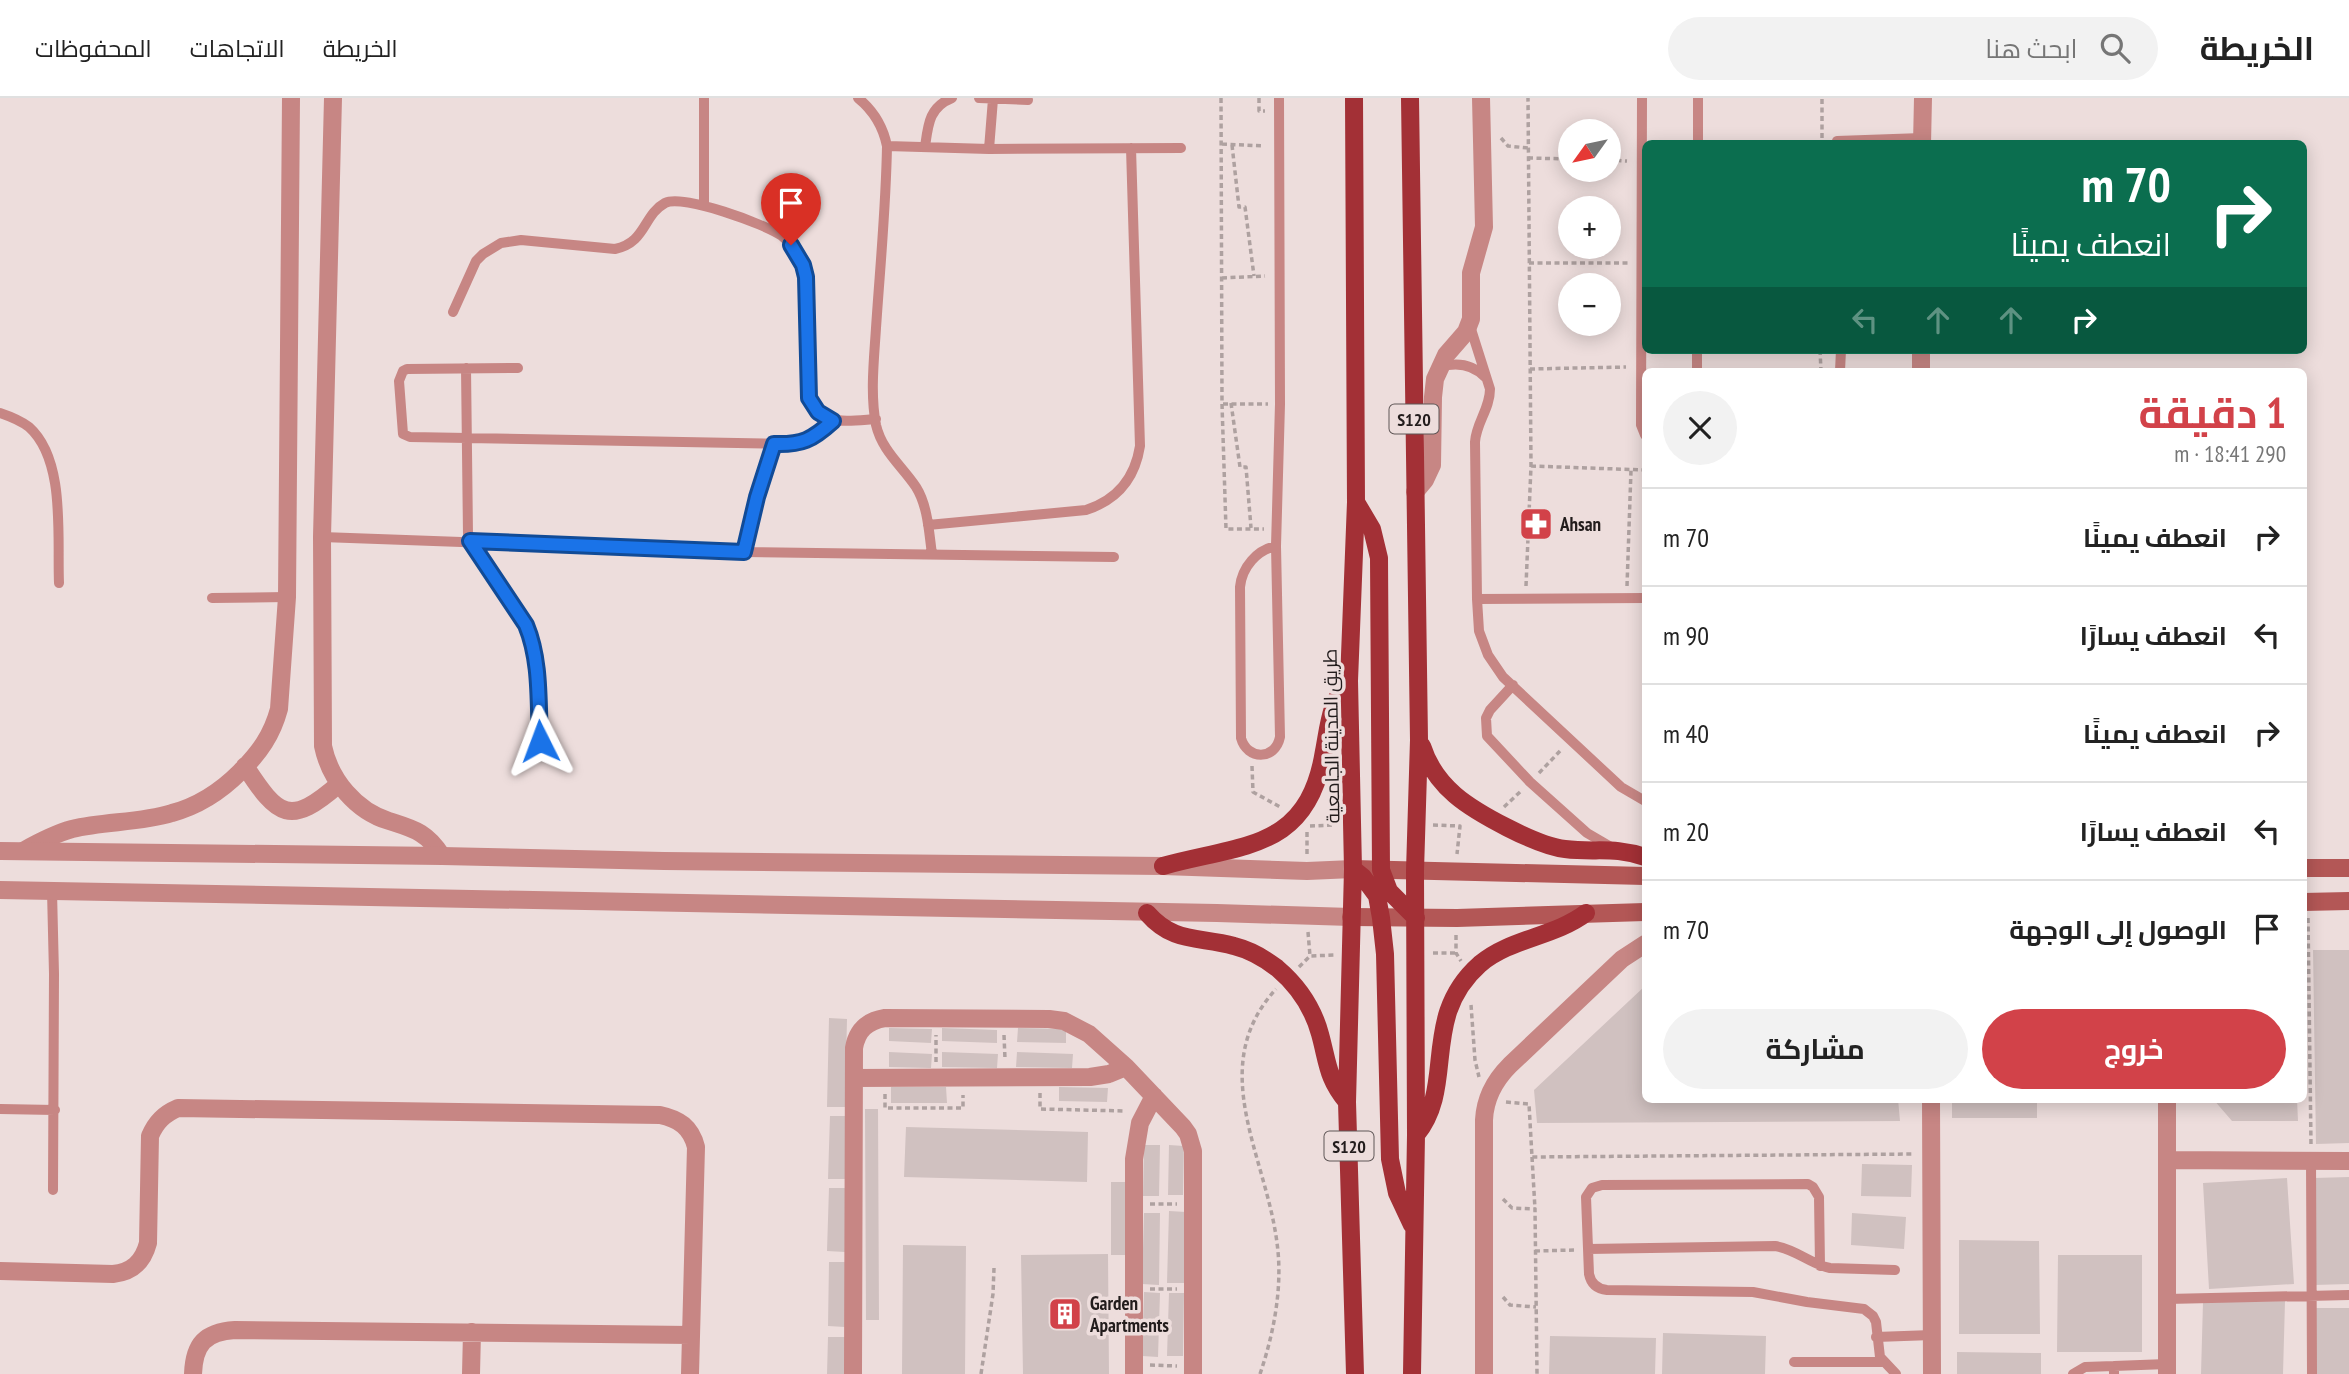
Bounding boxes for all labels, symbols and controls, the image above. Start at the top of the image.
search box [1668,17,2158,80]
text: الخريطة [2200,26,2314,69]
icon: search [2096,29,2134,67]
text: ابحث هنا [1985,32,2078,65]
text: المحفوظات [35,33,152,64]
text: الاتجاهات [190,33,285,64]
text: الخريطة [323,33,398,64]
north arrow [1558,119,1620,182]
map controls [1558,119,1621,336]
text: 70 m [2082,152,2171,216]
icon: right [2195,168,2286,259]
pin [761,173,821,245]
icon: arrive [772,184,810,222]
button: + [1558,196,1621,259]
text: انعطف يمينًا [2011,223,2171,265]
button: − [1558,273,1621,336]
icon: left [1846,301,1884,339]
icon: ahead [1919,301,1957,339]
icon: ahead [1992,301,2030,339]
icon: right [2065,301,2103,339]
text: 1 دقيقة [2139,385,2286,440]
button: close [1663,391,1737,465]
road number: S120 [1390,404,1438,433]
text: 290 m · 18:41 [2174,439,2286,468]
pharmacy icon: Ahsan [1517,505,1555,543]
place label: Ahsan [1559,512,1601,536]
icon: right [2248,518,2286,556]
text: 70 m [1663,521,1709,554]
text: انعطف يمينًا [2083,521,2227,554]
icon: left [2248,616,2286,654]
text: 90 m [1663,619,1709,652]
text: انعطف يسارًا [2080,619,2227,652]
street label: طريق المدينة الجامعية [1317,648,1346,824]
position arrow [503,704,577,778]
icon: right [2248,714,2286,752]
text: 40 m [1663,717,1709,750]
text: انعطف يمينًا [2083,717,2227,750]
icon: left [2248,812,2286,850]
text: 20 m [1663,815,1709,848]
text: انعطف يسارًا [2080,815,2227,848]
icon: arrive [2248,910,2286,948]
text: 70 m [1663,913,1709,946]
text: الوصول إلى الوجهة [2009,913,2227,946]
button: مشاركة [1663,1009,1968,1089]
button: خروج [1982,1009,2286,1089]
road number: S120 [1324,1132,1374,1161]
place label: Garden Apartments [1089,1291,1169,1337]
building icon: Garden Apartments [1046,1295,1084,1333]

